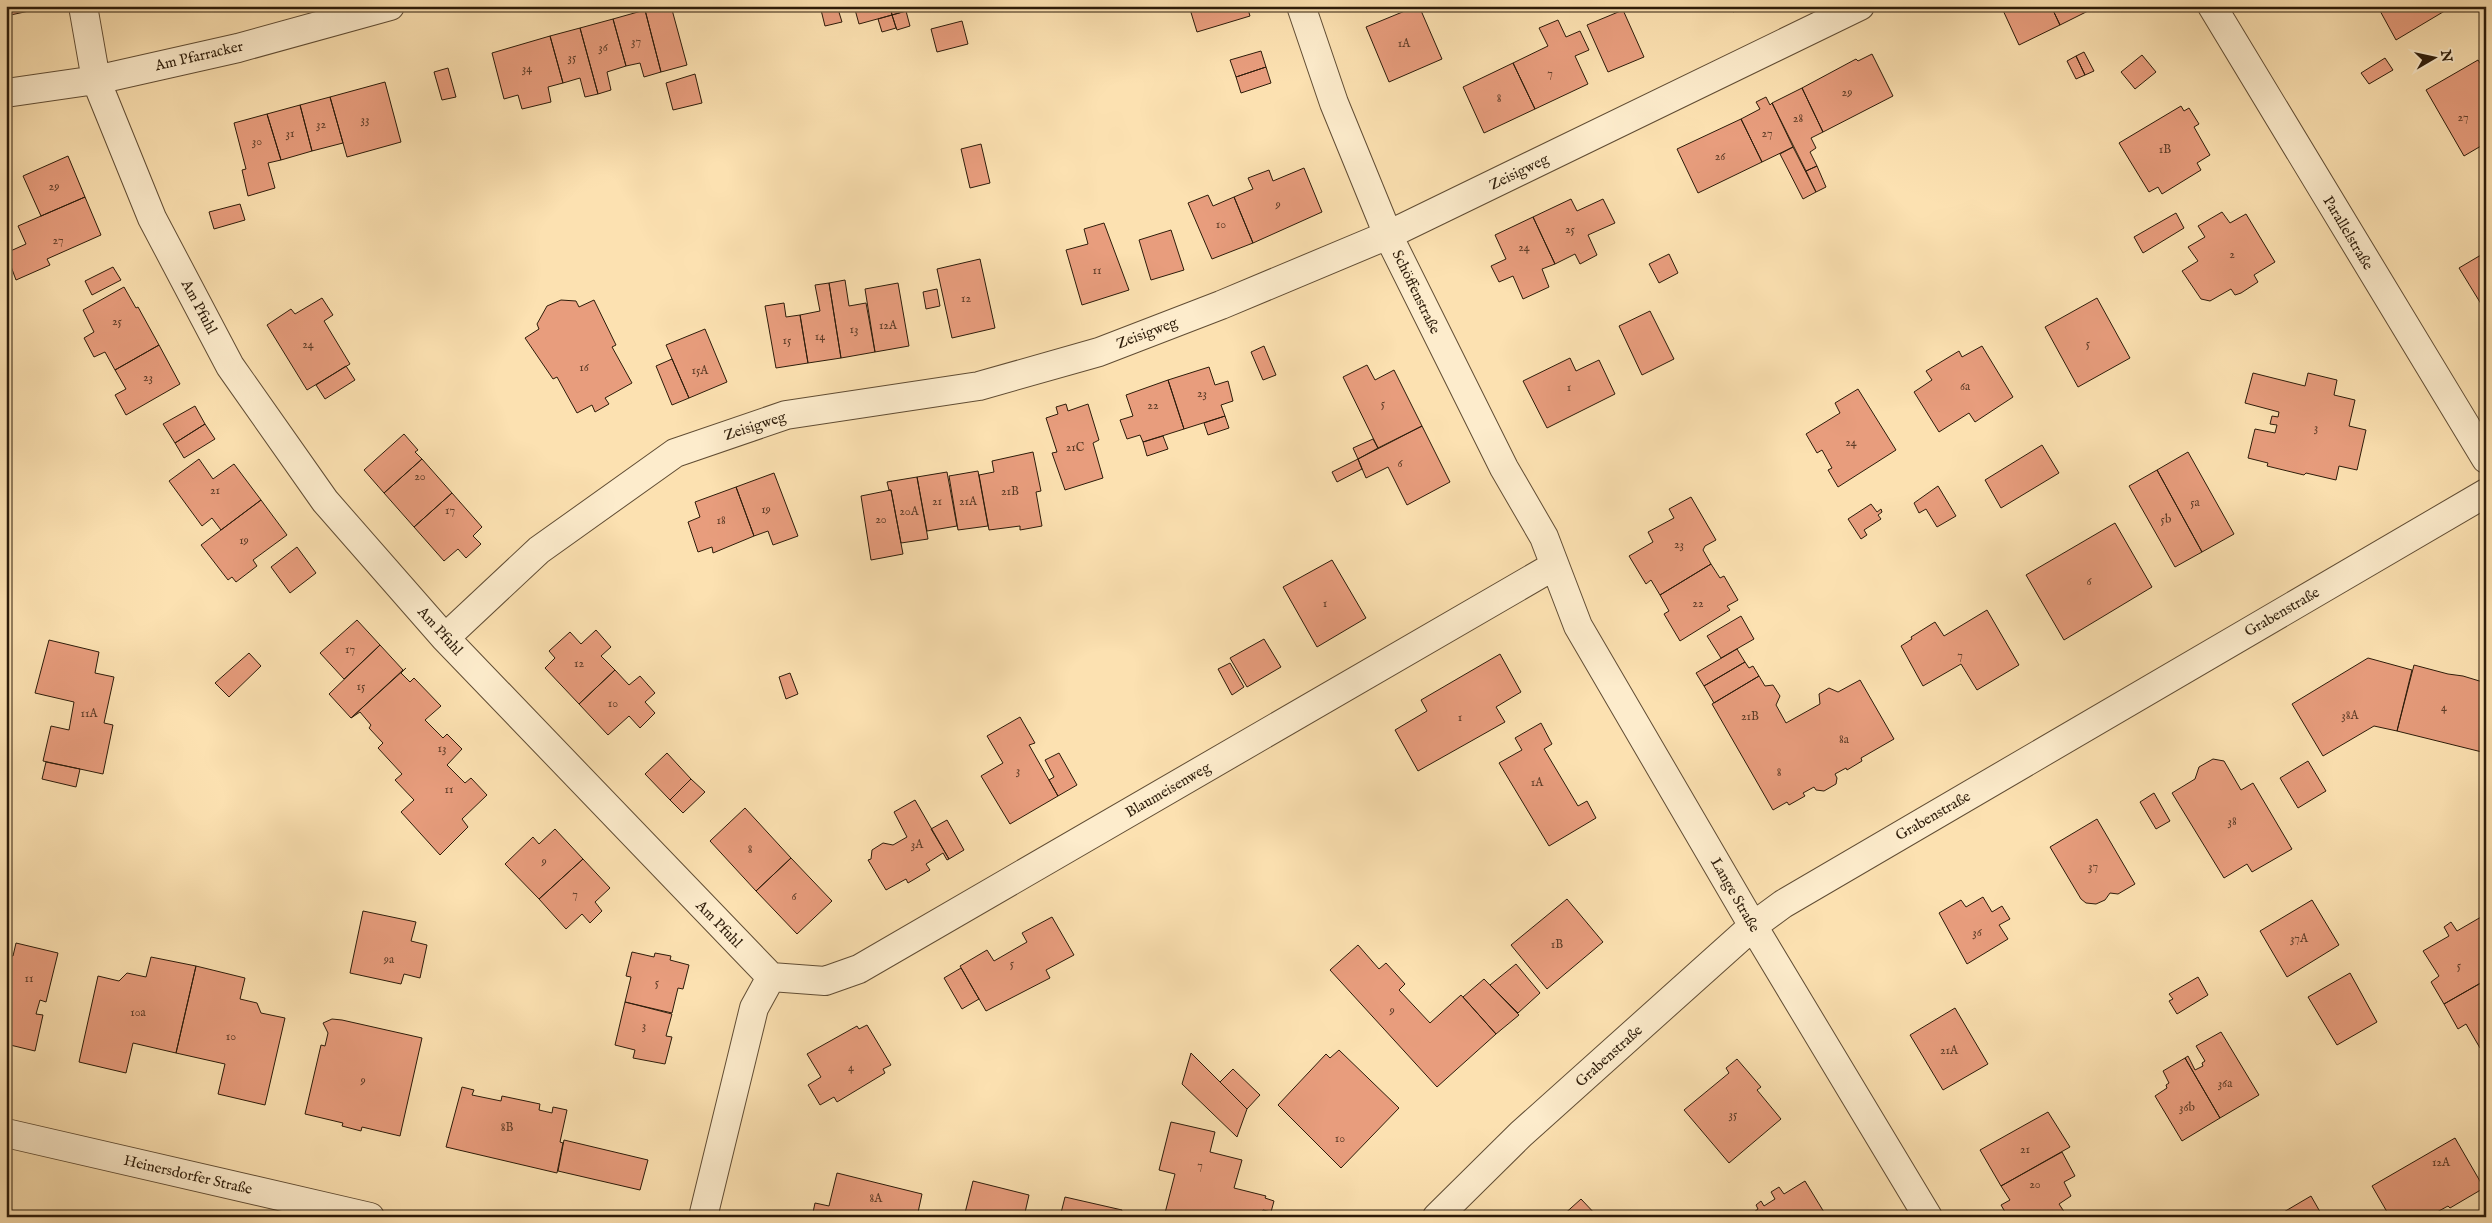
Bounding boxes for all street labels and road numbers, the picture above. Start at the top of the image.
street label: Am Pfarracker [152,37,245,76]
street label: Zeisigweg [1486,149,1553,195]
street label: Parallelstraße [2318,192,2378,274]
street label: Schöffenstraße [1388,247,1445,337]
street label: Am Pfuhl [176,276,222,338]
street label: Zeisigweg [1114,312,1181,353]
street label: Zeisigweg [722,407,789,445]
street label: Grabenstraße [2241,583,2323,641]
street label: Am Pfuhl [413,602,467,660]
street label: Blaumeisenweg [1122,757,1215,822]
street label: Grabenstraße [1892,787,1974,845]
street label: Lange Straße [1706,854,1764,936]
street label: Am Pfuhl [691,895,747,952]
street label: Grabenstraße [1571,1021,1647,1091]
street label: Heinersdorfer Straße [122,1151,254,1199]

